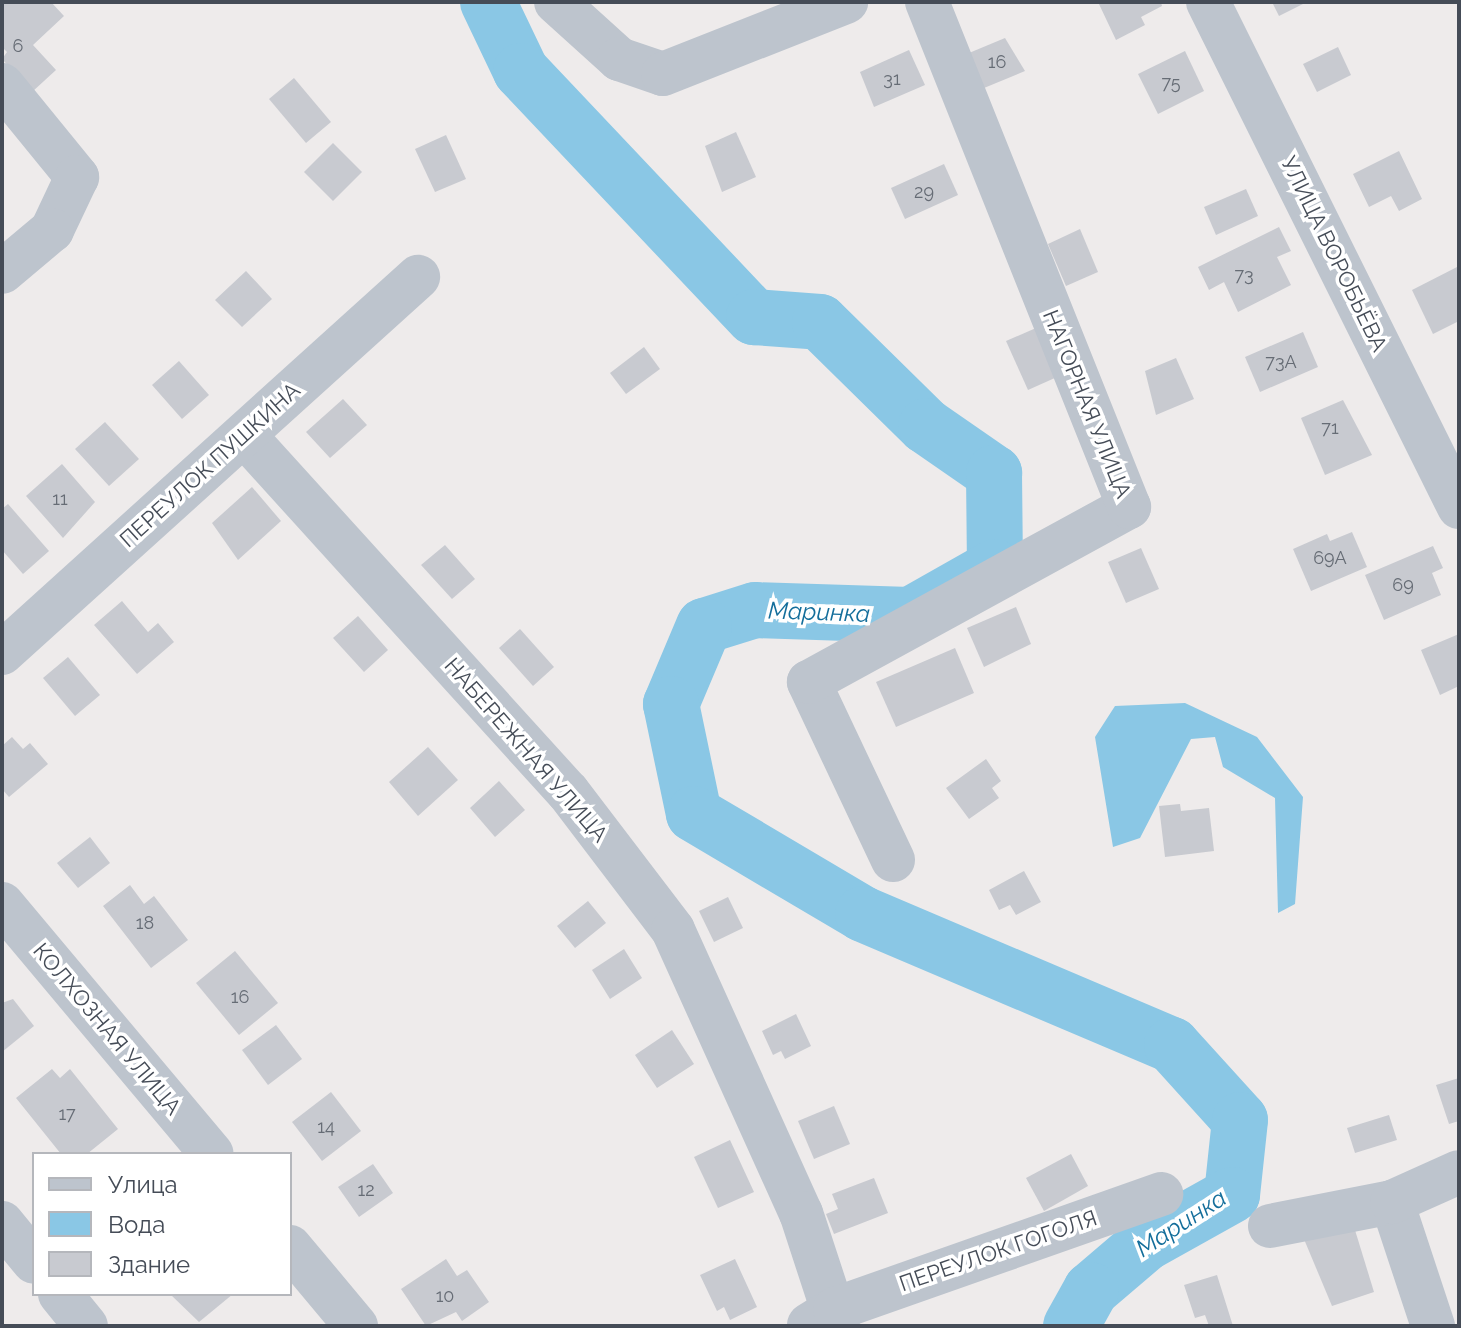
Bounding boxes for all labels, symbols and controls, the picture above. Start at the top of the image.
house number: 6 [13,35,23,57]
house number: 16 [988,51,1006,73]
house number: 31 [883,68,901,90]
house number: 75 [1161,72,1181,94]
street label: УЛИЦА ВОРОБЬЁВА [1275,152,1393,356]
house number: 29 [914,181,934,203]
house number: 73 [1234,264,1254,286]
street label: НАГОРНАЯ УЛИЦА [1037,306,1137,502]
house number: 73А [1265,351,1297,373]
street label: ПЕРЕУЛОК ПУШКИНА [114,377,306,553]
house number: 71 [1321,417,1339,439]
house number: 11 [52,488,68,510]
house number: 69А [1313,547,1347,569]
house number: 69 [1392,574,1414,596]
water label: Маринка [767,596,871,628]
street label: НАБЕРЕЖНАЯ УЛИЦА [439,652,613,848]
house number: 18 [136,912,154,934]
street label: КОЛХОЗНАЯ УЛИЦА [27,938,187,1120]
house number: 16 [231,986,249,1008]
house number: 17 [58,1103,76,1125]
house number: 14 [317,1116,335,1138]
legend [32,1152,292,1296]
text: Улица [108,1170,178,1199]
house number: 12 [357,1179,375,1201]
water label: Маринка [1130,1183,1232,1263]
street label: ПЕРЕУЛОК ГОГОЛЯ [896,1205,1100,1297]
text: Вода [108,1210,165,1239]
text: Здание [108,1250,190,1279]
house number: 10 [436,1285,454,1307]

